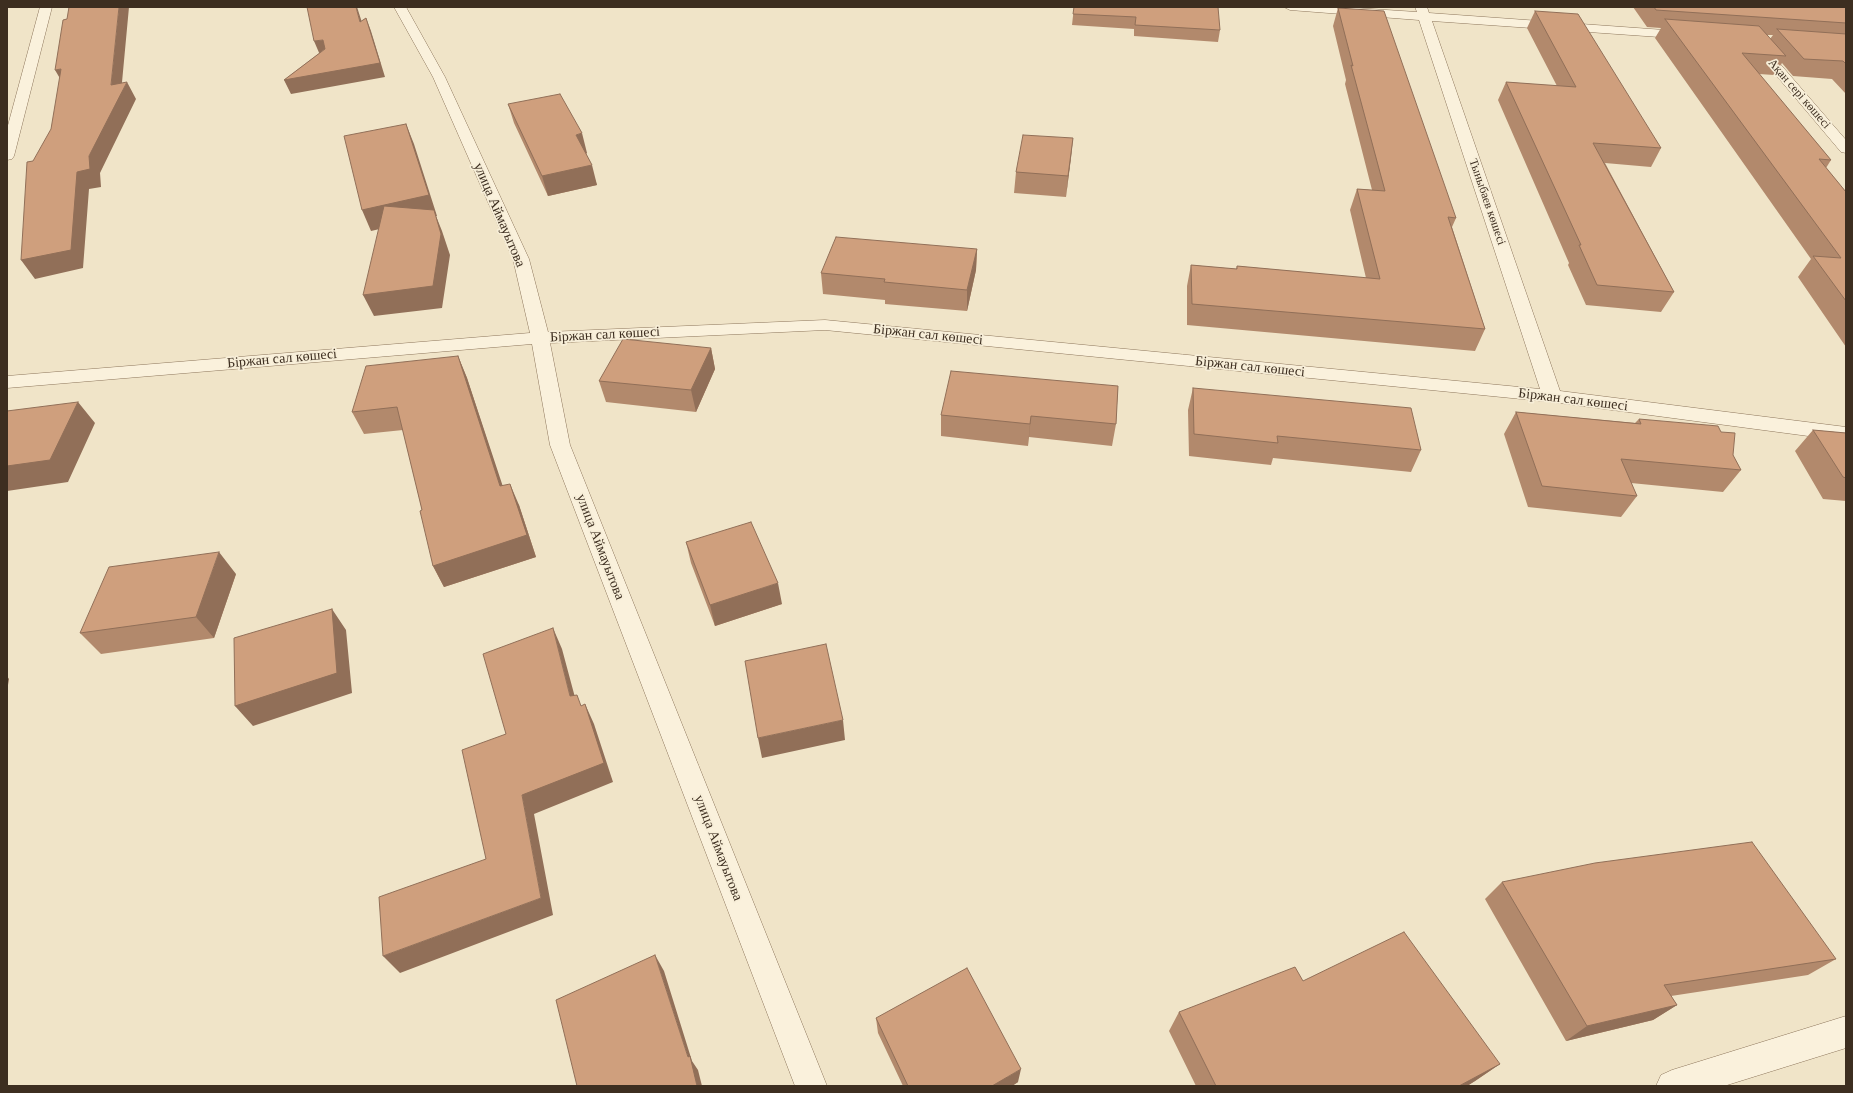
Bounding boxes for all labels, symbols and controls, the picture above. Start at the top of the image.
street label: Ақан сері көшесі [1765,56,1833,132]
street label: Тыныбаев көшесі [1466,157,1508,247]
street label: улица Аймауытова [469,160,529,270]
street label: Біржан сал көшесі [872,321,984,349]
street label: Біржан сал көшесі [550,324,660,346]
street label: Біржан сал көшесі [226,346,338,372]
street label: Біржан сал көшесі [1194,353,1306,381]
street label: Біржан сал көшесі [1517,385,1629,415]
street label: улица Аймауытова [572,492,628,602]
street label: улица Аймауытова [690,793,746,903]

